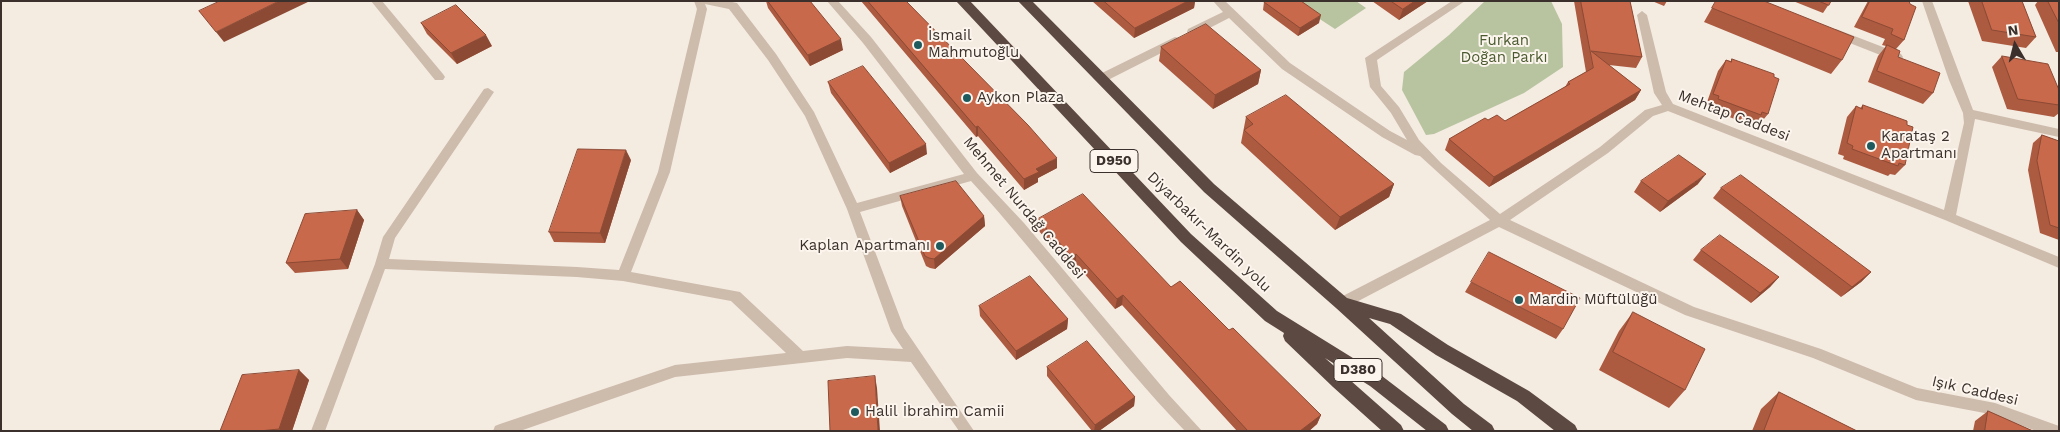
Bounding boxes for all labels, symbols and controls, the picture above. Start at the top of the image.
north arrow [1990,20,2040,70]
text: N [2007,22,2019,39]
place label: İsmail Mahmutoğlu [928,27,1019,62]
park label: Furkan Doğan Parkı [1461,32,1547,67]
marker: İsmail Mahmutoğlu [912,39,924,51]
street label: Mehtap Caddesi [1676,86,1792,146]
place label: Aykon Plaza [977,89,1064,107]
marker: Aykon Plaza [961,92,973,104]
place label: Karataş 2 Apartmanı [1881,128,1957,163]
street label: Mehmet Nurdağ Caddesi [959,133,1089,283]
marker: Karataş 2 Apartmanı [1865,140,1877,152]
road number: D950 [1090,150,1138,172]
street label: Diyarbakır-Mardin yolu [1143,168,1275,296]
place label: Kaplan Apartmanı [799,237,930,255]
marker: Kaplan Apartmanı [934,240,946,252]
place label: Mardin Müftülüğü [1529,291,1658,309]
marker: Mardin Müftülüğü [1513,294,1525,306]
road number: D380 [1334,358,1382,382]
street label: Işık Caddesi [1930,372,2020,410]
place label: Halil İbrahim Camii [865,403,1005,421]
marker: Halil İbrahim Camii [849,406,861,418]

